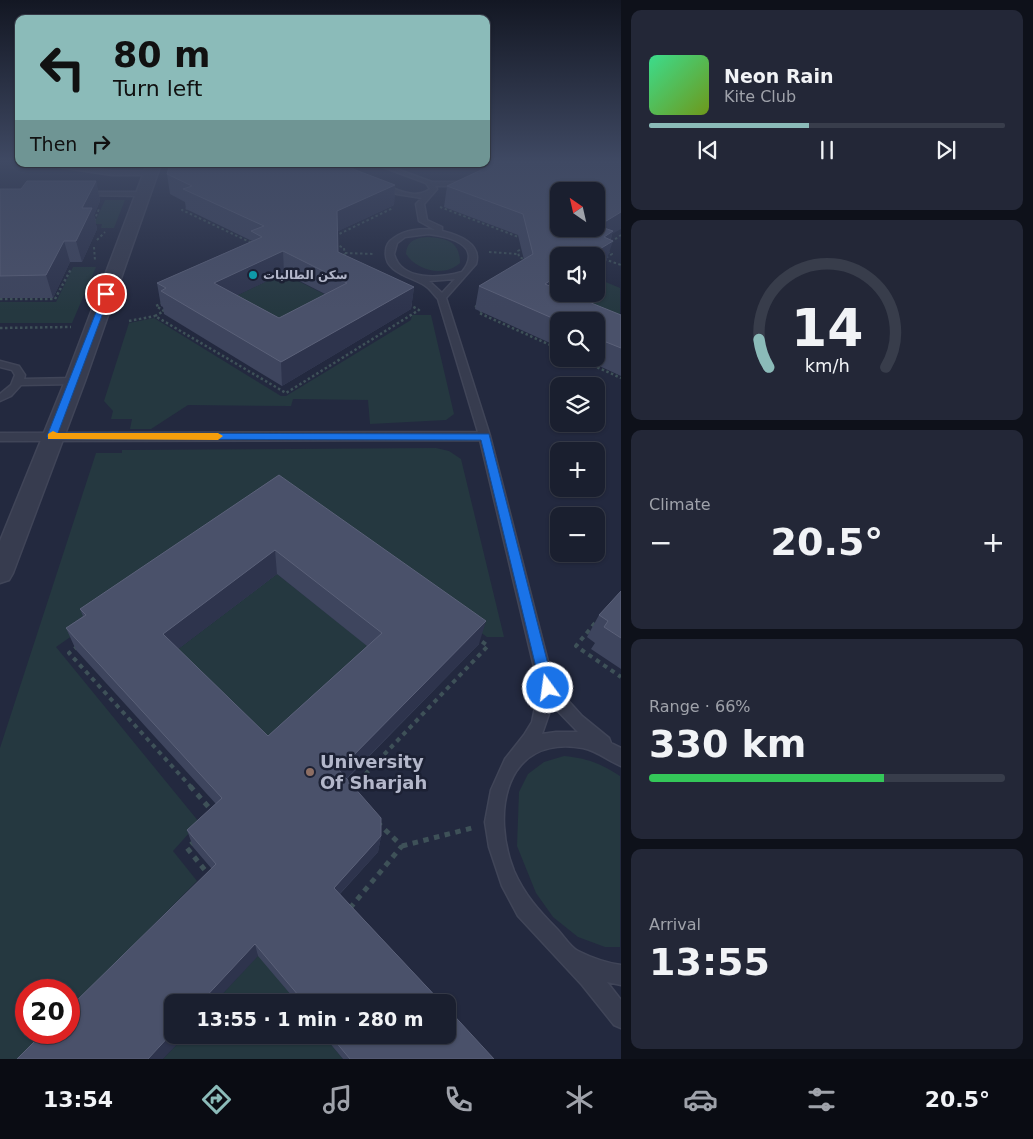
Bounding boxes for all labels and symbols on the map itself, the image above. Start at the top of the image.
north arrow [550,182,605,238]
place label: سكن الطالبات [263,268,348,282]
marker: سكن الطالبات [247,269,259,281]
pin [85,273,127,315]
position arrow [521,661,573,713]
place label: University Of Sharjah [320,751,427,793]
marker: University Of Sharjah [304,766,316,778]
speed limit sign: 20 [15,979,80,1044]

